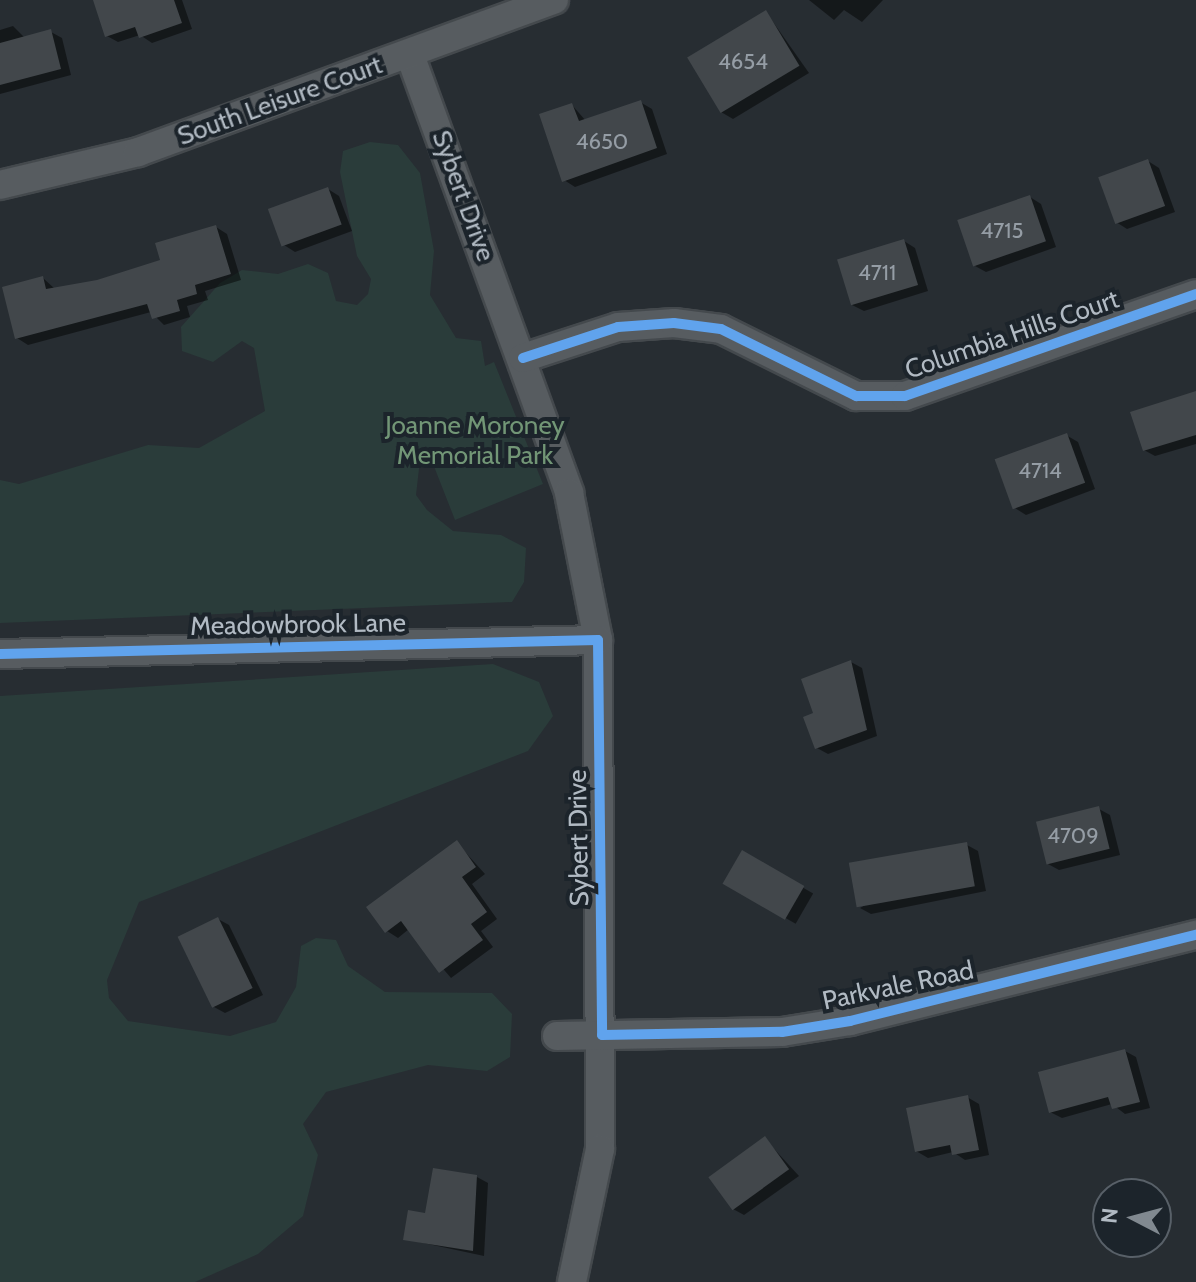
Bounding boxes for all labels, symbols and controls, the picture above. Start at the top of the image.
house number: 4654 [718,49,768,75]
street label: South Leisure Court [173,50,387,152]
street label: Sybert Drive [425,126,501,266]
house number: 4650 [576,129,628,155]
house number: 4715 [981,218,1023,244]
house number: 4711 [858,260,896,286]
street label: Columbia Hills Court [901,284,1123,386]
park label: Joanne Moroney Memorial Park [385,410,565,472]
house number: 4714 [1018,458,1062,484]
street label: Meadowbrook Lane [190,608,406,642]
street label: Sybert Drive [562,769,596,907]
house number: 4709 [1047,823,1099,849]
street label: Parkvale Road [820,955,976,1017]
north arrow [1092,1178,1172,1258]
text: N [1095,1206,1124,1225]

